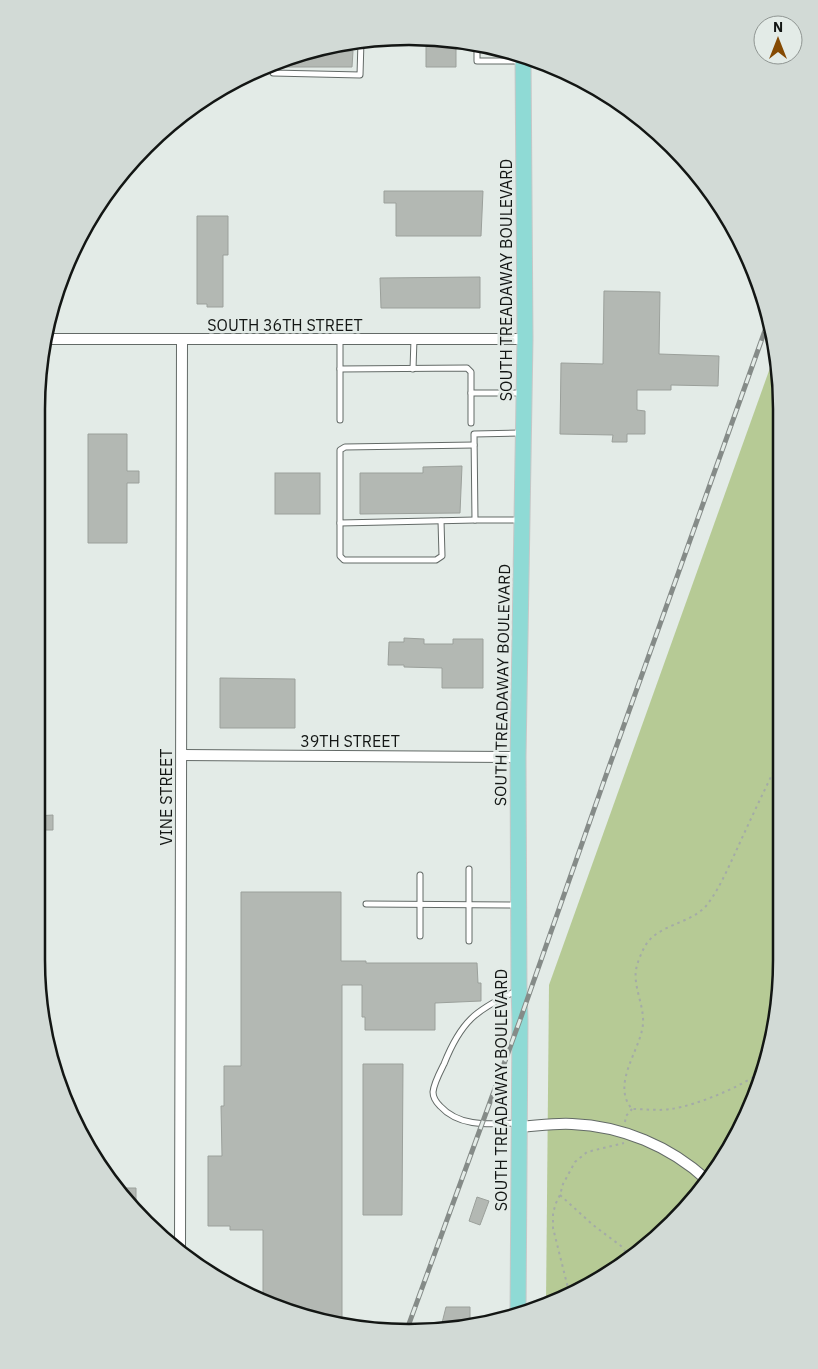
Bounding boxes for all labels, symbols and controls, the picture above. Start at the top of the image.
north arrow [753,15,803,65]
text: N [773,18,783,36]
street label: SOUTH TREADAWAY BOULEVARD [496,159,516,401]
street label: SOUTH 36TH STREET [207,315,363,335]
street label: SOUTH TREADAWAY BOULEVARD [490,564,514,806]
street label: 39TH STREET [300,731,400,751]
street label: VINE STREET [156,749,176,845]
street label: SOUTH TREADAWAY BOULEVARD [491,969,511,1211]

